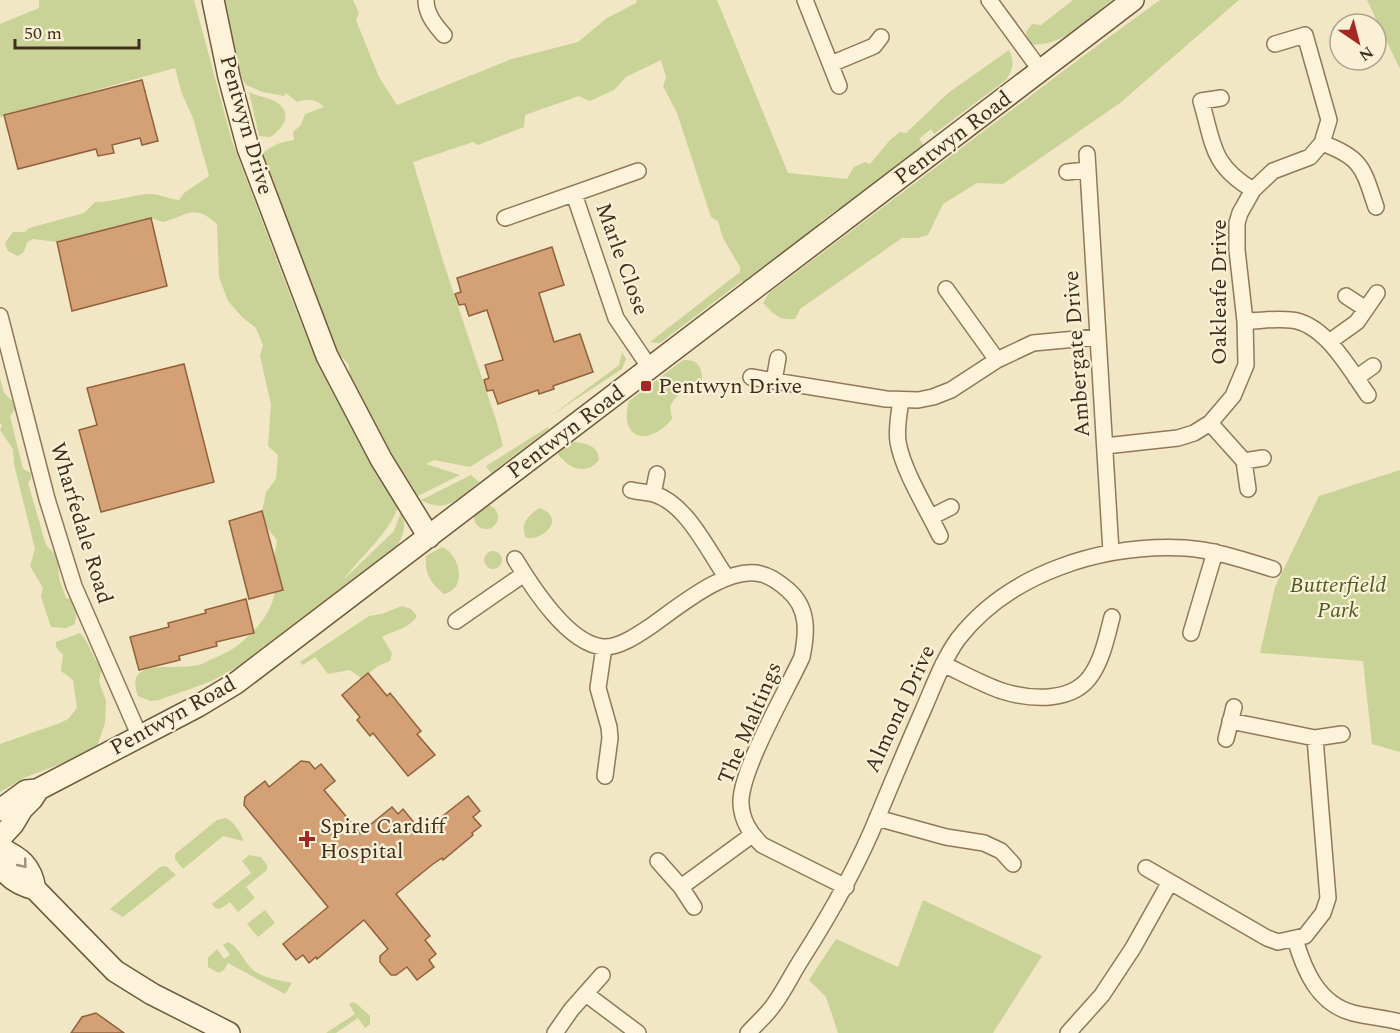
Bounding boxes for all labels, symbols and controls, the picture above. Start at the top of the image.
scale bar [15,12,140,50]
north arrow [1328,12,1388,72]
text: 50 m [24,20,62,47]
text: N [1354,40,1378,67]
street label: Pentwyn Drive [210,51,282,199]
street label: Pentwyn Road [887,83,1019,193]
street label: Marle Close [586,198,658,320]
street label: Oakleafe Drive [1203,219,1236,365]
street label: Ambergate Drive [1055,269,1099,439]
place label: Pentwyn Drive [658,370,802,403]
street label: Pentwyn Road [500,377,632,487]
marker: Pentwyn Drive [639,379,653,393]
street label: Wharfedale Road [41,438,121,608]
park label: Butterfield Park [1290,569,1386,627]
street label: Almond Drive [856,639,944,779]
street label: The Maltings [709,656,791,790]
street label: Pentwyn Road [104,668,242,764]
place label: Spire Cardiff Hospital [320,810,448,868]
marker: Spire Cardiff Hospital [298,830,316,848]
one-way arrow [15,857,26,868]

